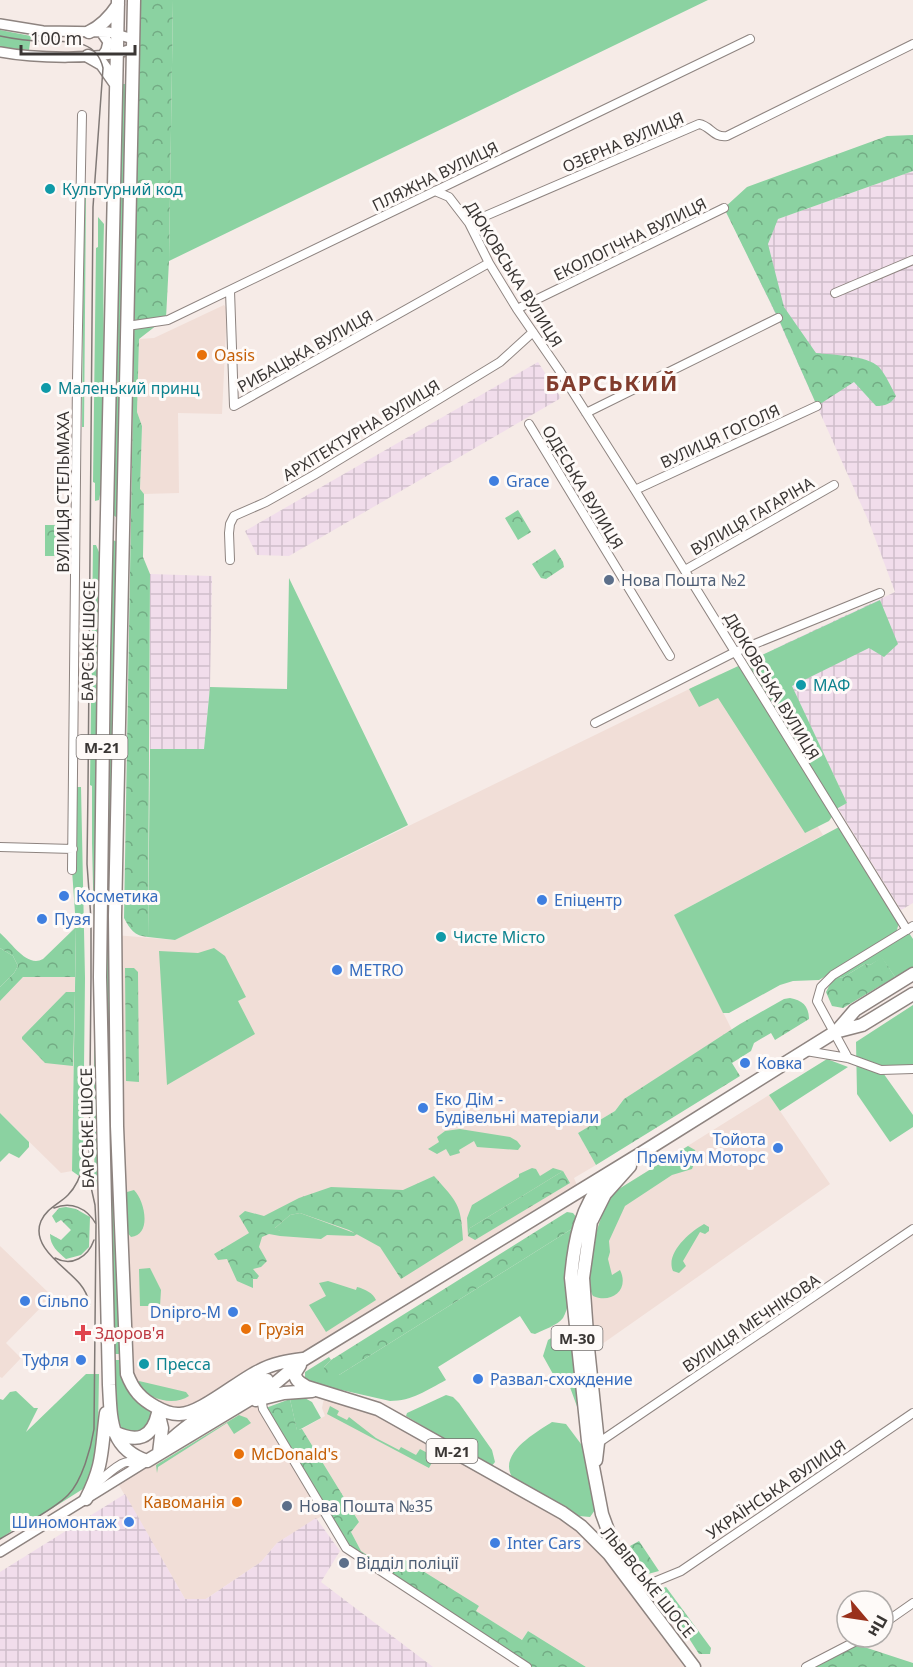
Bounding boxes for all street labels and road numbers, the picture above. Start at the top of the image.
street label: ОЗЕРНА ВУЛИЦЯ [559,106,687,178]
street label: ПЛЯЖНА ВУЛИЦЯ [368,136,502,216]
street label: ЕКОЛОГІЧНА ВУЛИЦЯ [550,192,710,286]
street label: ДЮКОВСЬКА ВУЛИЦЯ [460,197,568,351]
street label: РИБАЦЬКА ВУЛИЦЯ [233,305,377,397]
street label: АРХІТЕКТУРНА ВУЛИЦЯ [278,374,444,486]
street label: ВУЛИЦЯ ГОГОЛЯ [657,399,783,473]
street label: ВУЛИЦЯ СТЕЛЬМАХА [52,410,74,573]
street label: ОДЕСЬКА ВУЛИЦЯ [537,421,629,553]
street label: ВУЛИЦЯ ГАГАРІНА [686,471,818,560]
street label: БАРСЬКЕ ШОСЕ [76,581,100,701]
street label: ДЮКОВСЬКА ВУЛИЦЯ [719,608,825,764]
road number: М-21 [76,735,128,759]
street label: БАРСЬКЕ ШОСЕ [75,1068,99,1188]
street label: ВУЛИЦЯ МЕЧНІКОВА [678,1268,825,1377]
road number: М-30 [552,1326,602,1350]
street label: УКРАЇНСЬКА ВУЛИЦЯ [702,1434,850,1544]
road number: М-21 [426,1439,478,1463]
street label: ЛЬВІВСЬКЕ ШОСЕ [596,1522,700,1642]

